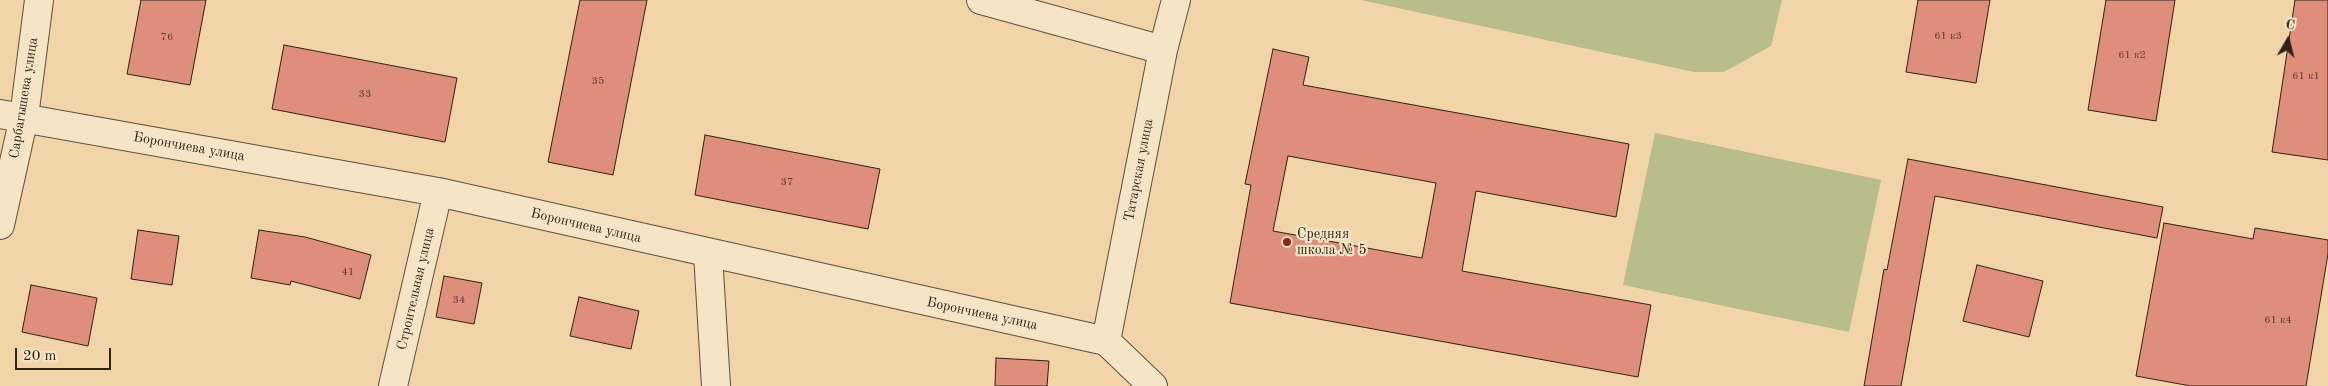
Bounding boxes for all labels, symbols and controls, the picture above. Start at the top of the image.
north arrow [2263,15,2313,65]
text: С [2285,18,2296,33]
house number: 61 к3 [1934,29,1962,43]
house number: 76 [161,30,173,44]
street label: Сарбагышева улица [6,36,42,160]
house number: 61 к2 [2118,48,2146,62]
house number: 61 к1 [2292,69,2320,83]
house number: 35 [592,74,604,88]
house number: 33 [359,87,371,101]
street label: Татарская улица [1121,117,1157,223]
street label: Борончиева улица [132,129,246,165]
house number: 37 [781,175,793,189]
street label: Борончиева улица [529,205,643,247]
street label: Строительная улица [394,226,438,352]
place label: Средняя школа № 5 [1297,226,1367,258]
marker: Средняя школа № 5 [1281,236,1293,248]
house number: 41 [342,265,354,279]
house number: 34 [453,293,465,307]
street label: Борончиева улица [925,294,1039,334]
house number: 61 к4 [2264,313,2292,327]
scale bar [18,338,114,370]
text: 20 m [23,349,57,364]

